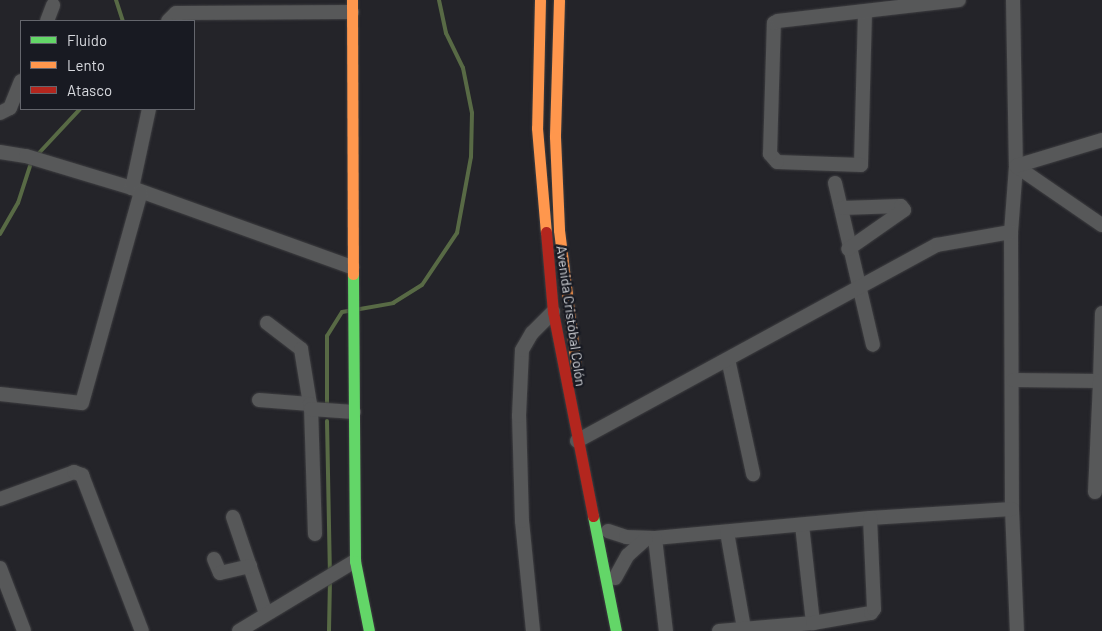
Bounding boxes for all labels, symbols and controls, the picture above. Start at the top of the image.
legend [20,20,195,110]
text: Fluido [67,31,107,49]
text: Lento [67,56,105,74]
text: Atasco [67,81,112,99]
street label: Avenida Cristóbal Colón [553,244,589,388]

